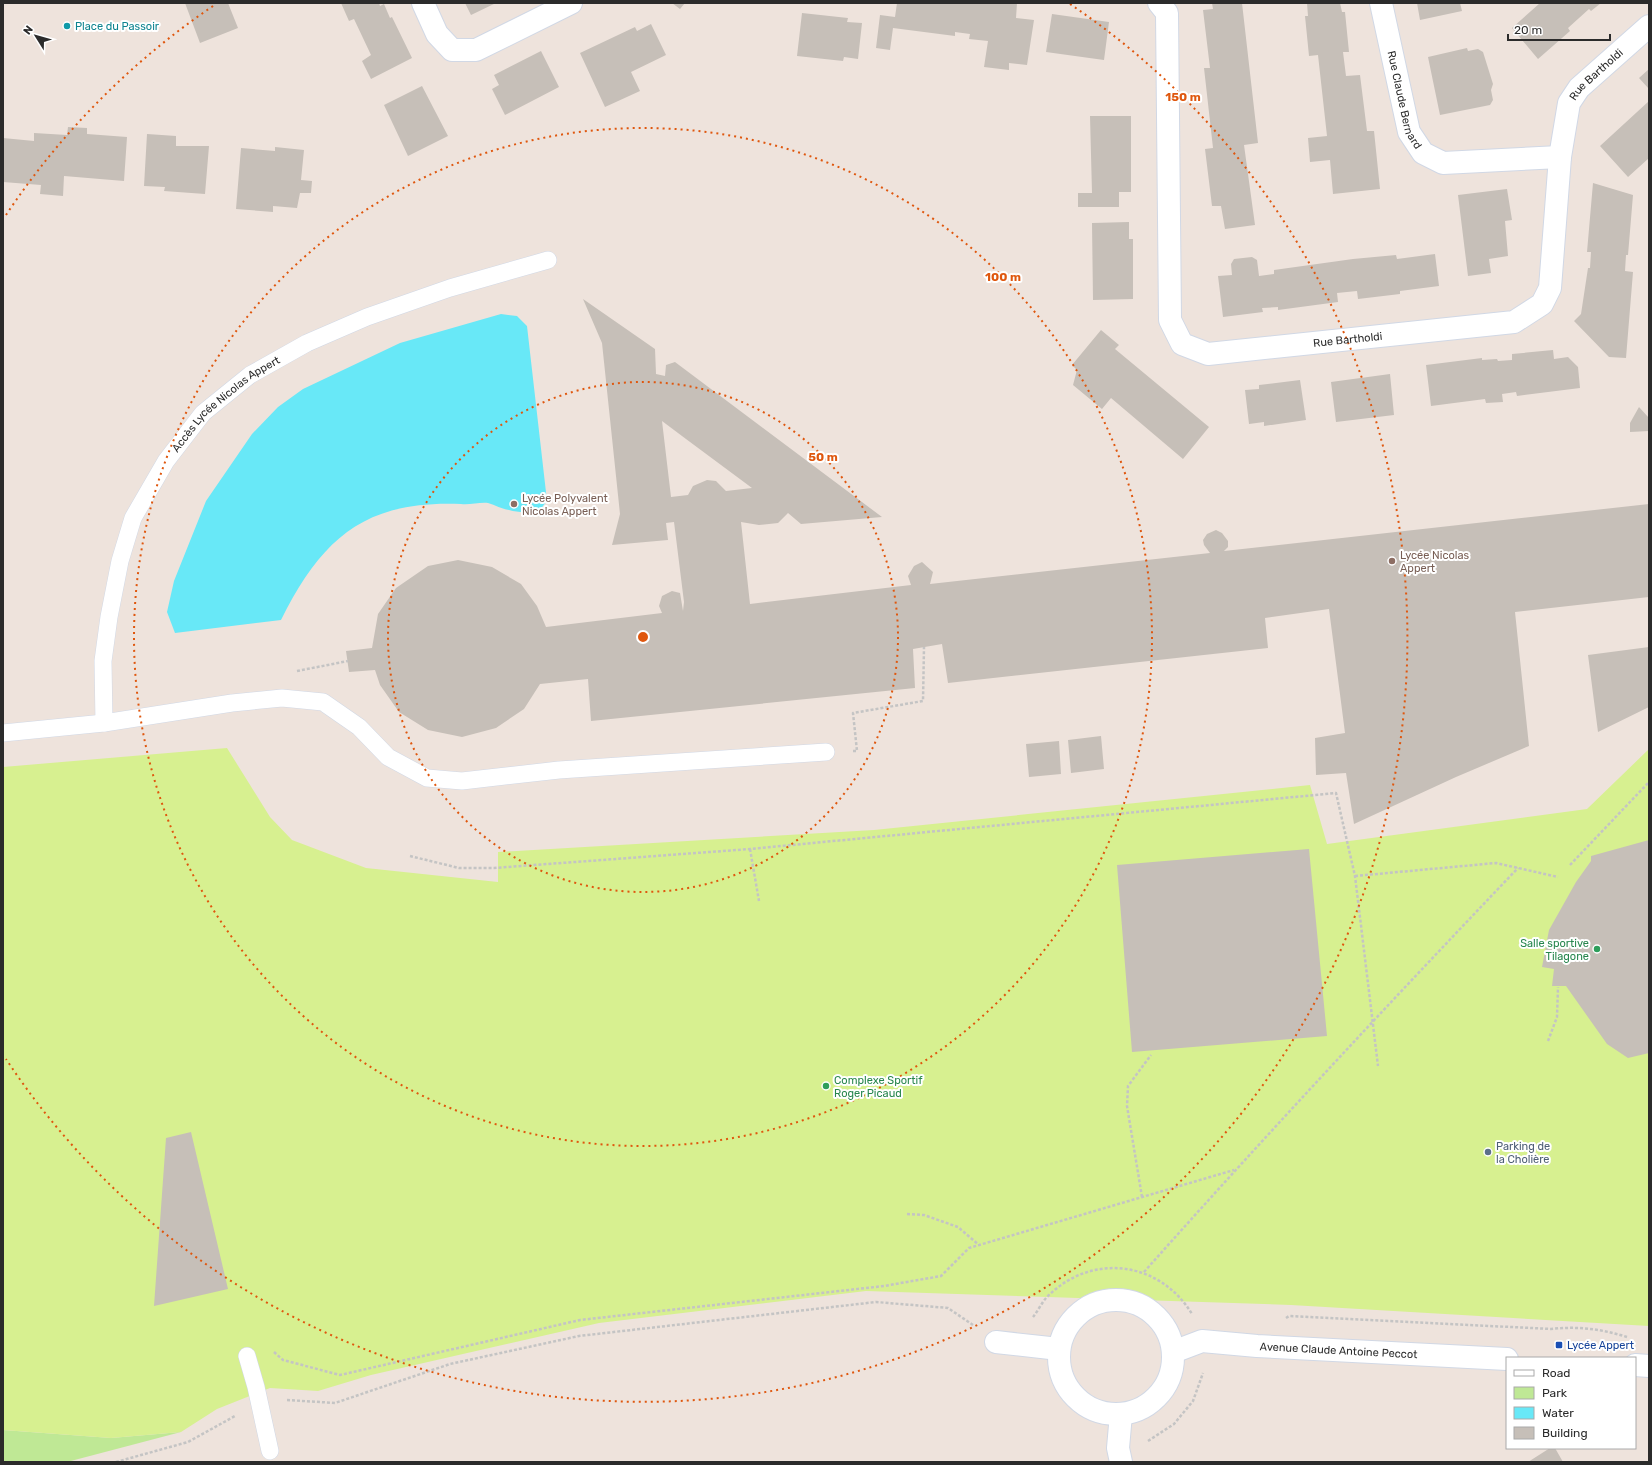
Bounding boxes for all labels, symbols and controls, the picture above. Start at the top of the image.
north arrow [16,16,56,56]
scale bar [1508,16,1610,42]
place label: Place du Passoir [75,20,160,33]
marker: Place du Passoir [62,21,72,31]
text: N [21,23,36,37]
text: 20 m [1514,23,1542,37]
street label: Rue Bartholdi [1567,46,1626,103]
street label: Rue Claude Bernard [1385,50,1425,152]
text: 150 m [1165,90,1201,104]
text: 100 m [985,270,1021,284]
street label: Rue Bartholdi [1312,330,1383,350]
street label: Accès Lycée Nicolas Appert [169,353,283,455]
text: 50 m [808,450,838,464]
place label: Lycée Polyvalent Nicolas Appert [522,492,609,518]
marker: Lycée Polyvalent Nicolas Appert [509,499,519,509]
place label: Lycée Nicolas Appert [1400,549,1470,575]
marker: Lycée Nicolas Appert [1387,556,1397,566]
centre of rings [636,630,650,644]
place label: Salle sportive Tilagone [1520,937,1589,963]
marker: Salle sportive Tilagone [1592,944,1602,954]
place label: Complexe Sportif Roger Picaud [834,1074,923,1100]
marker: Complexe Sportif Roger Picaud [821,1081,831,1091]
place label: Parking de la Cholière [1496,1140,1550,1166]
marker: Parking de la Cholière [1483,1147,1493,1157]
place label: Lycée Appert [1567,1339,1635,1352]
street label: Avenue Claude Antoine Peccot [1259,1340,1418,1361]
marker: Lycée Appert [1554,1340,1564,1350]
legend [1506,1357,1636,1449]
text: Road [1542,1366,1570,1380]
text: Park [1542,1386,1568,1400]
text: Water [1542,1406,1574,1420]
text: Building [1542,1426,1588,1440]

